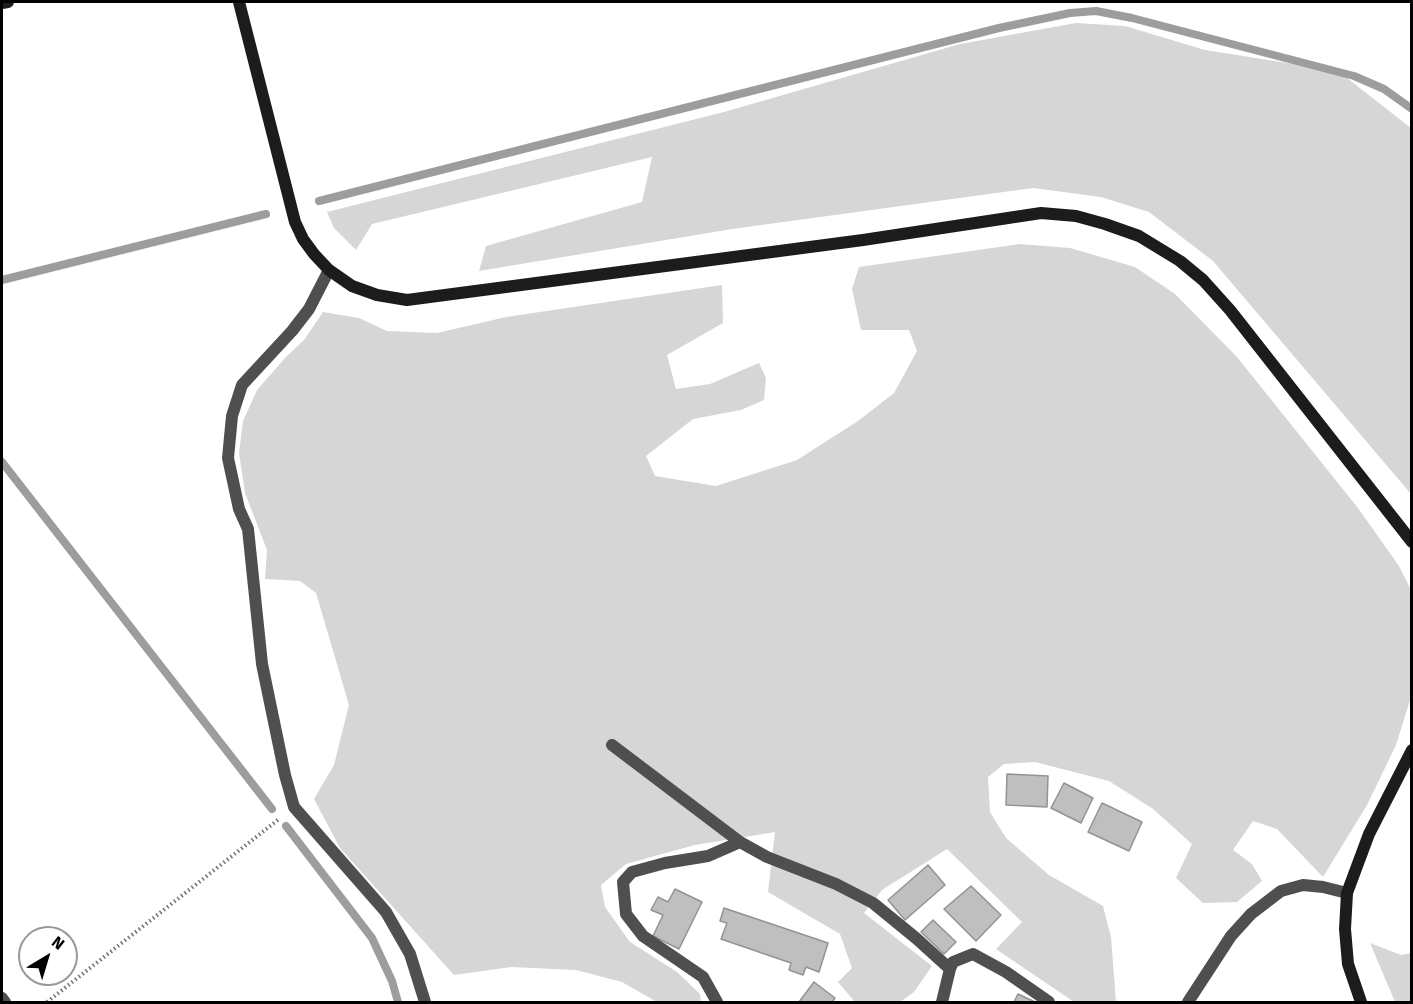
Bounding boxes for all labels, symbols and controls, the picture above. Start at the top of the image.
north arrow [18,926,78,986]
text: N [48,932,68,954]

